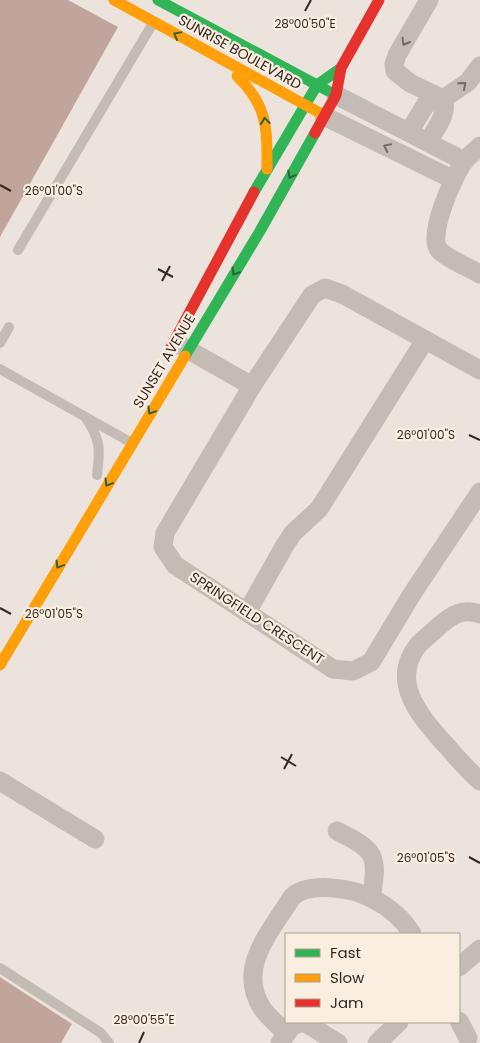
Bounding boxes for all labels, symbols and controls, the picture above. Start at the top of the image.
street label: SUNRISE BOULEVARD [175,10,305,94]
text: 28°00'50"E [274,15,336,32]
one-way arrow [173,31,182,41]
one-way arrow [401,37,411,46]
one-way arrow [458,82,467,91]
one-way arrow [260,117,271,125]
one-way arrow [383,142,392,153]
one-way arrow [287,170,297,179]
text: 26°01'00"S [25,182,83,199]
one-way arrow [231,267,241,276]
street label: SUNSET AVENUE [128,310,200,412]
one-way arrow [147,406,157,415]
text: 26°01'00"S [397,426,455,443]
one-way arrow [105,478,115,487]
one-way arrow [56,560,66,569]
street label: SPRINGFIELD CRESCENT [186,567,328,669]
text: 26°01'05"S [25,605,83,622]
text: 26°01'05"S [397,849,455,866]
legend [285,933,460,1023]
text: Fast [330,942,361,963]
text: Slow [330,967,365,988]
text: Jam [330,992,364,1013]
text: 28°00'55"E [113,1011,175,1028]

